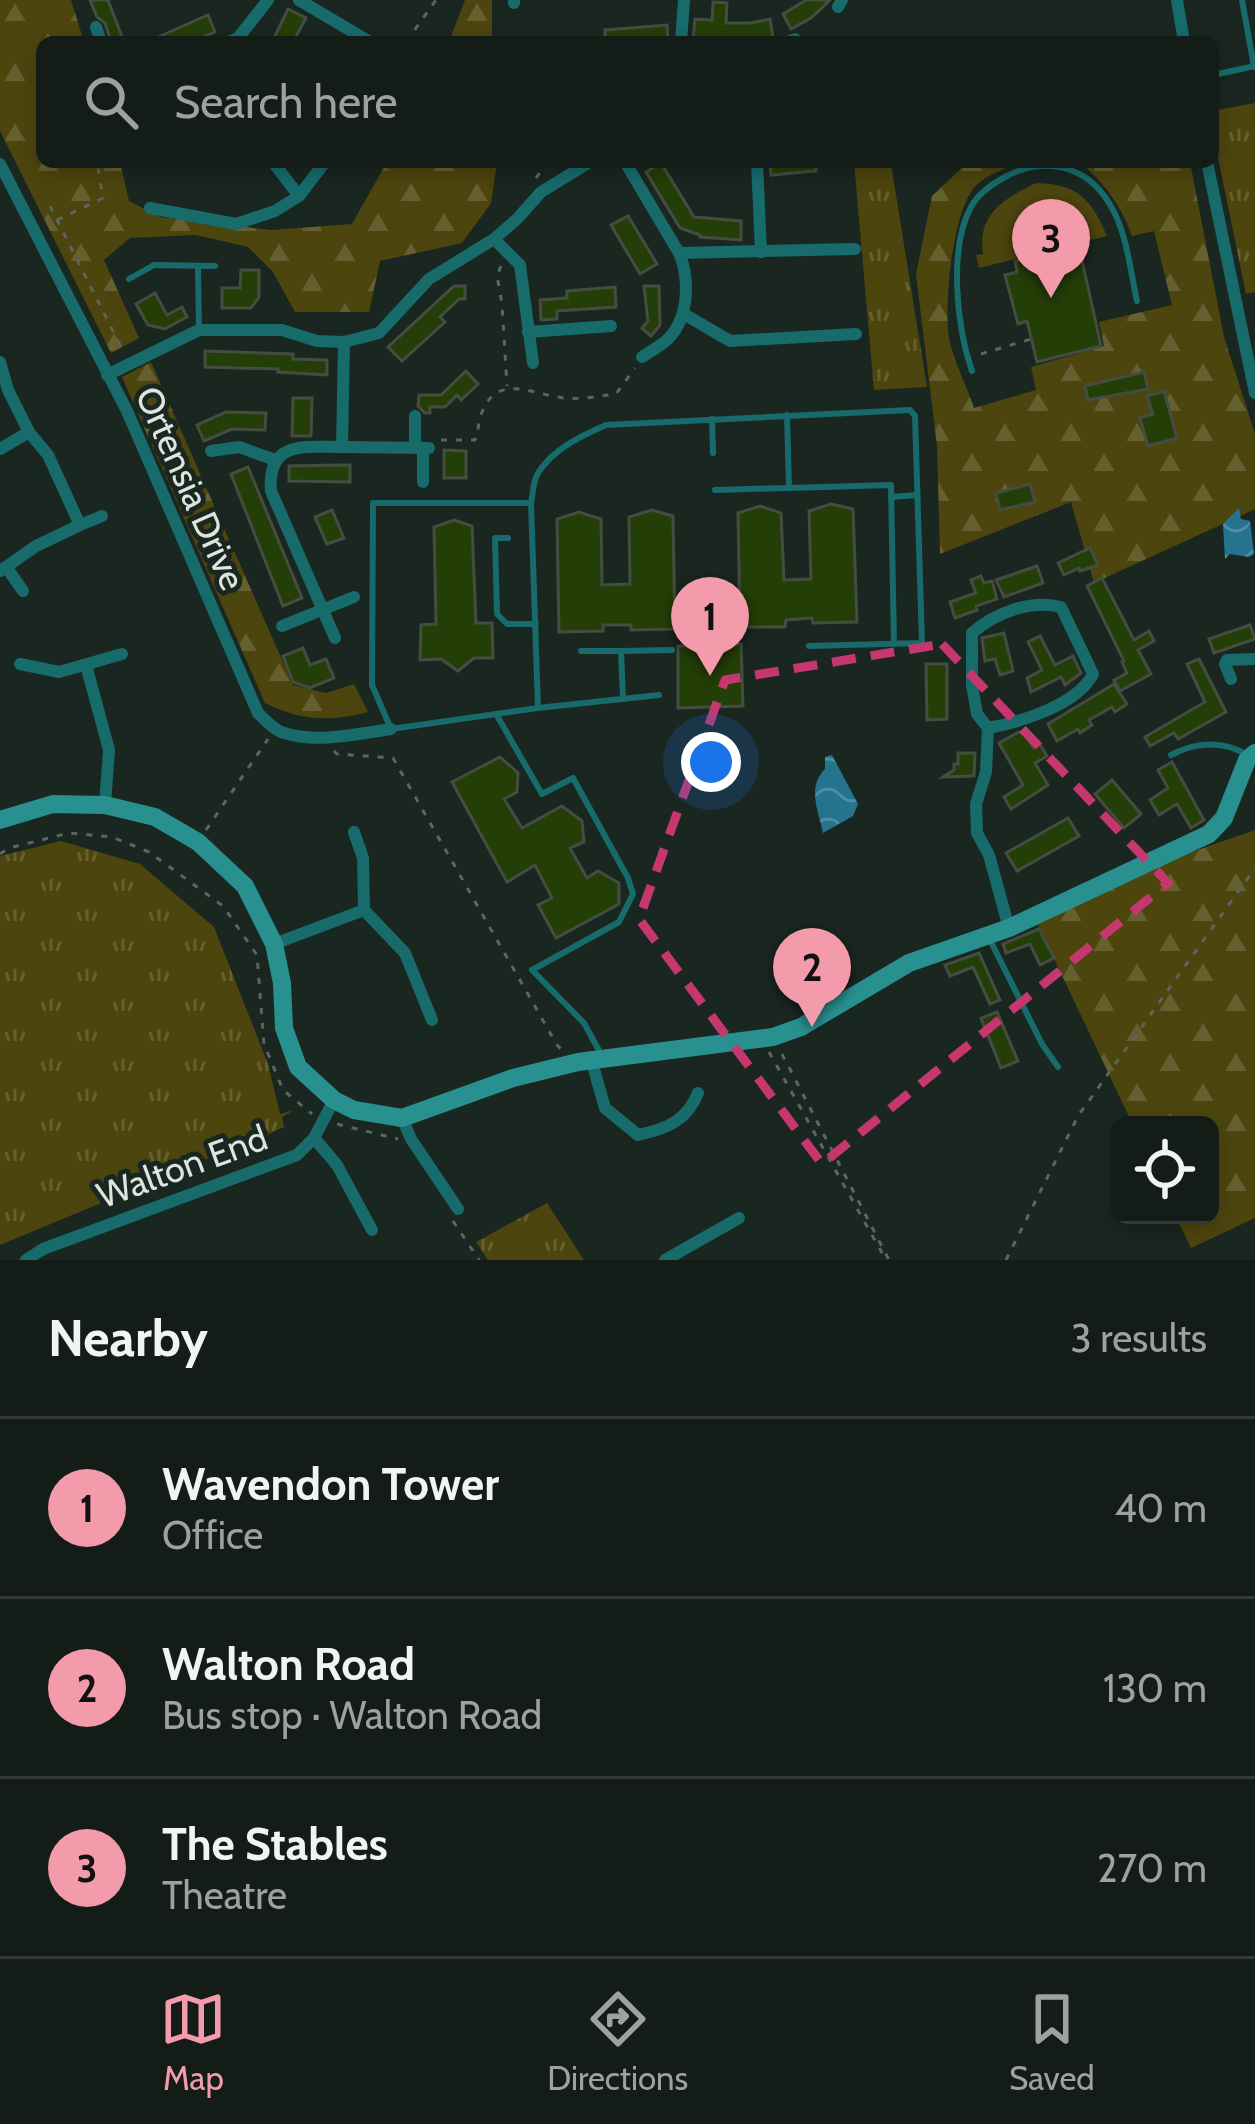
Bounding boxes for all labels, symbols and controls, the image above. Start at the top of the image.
search box [36,36,1219,168]
icon: search [78,69,144,135]
text: Search here [174,75,398,129]
pin: 3 [1012,199,1090,298]
street label: Ortensia Drive [127,379,255,597]
pin: 1 [671,577,749,676]
your location [681,732,741,792]
pin: 2 [773,928,851,1027]
street label: Walton End [91,1115,273,1217]
map controls [1111,1116,1219,1224]
button: locate [1111,1116,1219,1224]
text: Nearby [48,1307,208,1369]
text: 3 results [1070,1314,1207,1362]
text: Wavendon Tower [162,1457,499,1511]
text: 1 [80,1484,94,1532]
text: 40 m [1114,1484,1207,1532]
text: Office [162,1511,263,1559]
text: Walton Road [162,1637,415,1691]
text: 2 [77,1664,97,1712]
text: 130 m [1103,1664,1207,1712]
text: Bus stop · Walton Road [162,1691,542,1739]
text: The Stables [162,1817,388,1871]
text: 3 [76,1844,98,1892]
text: 270 m [1097,1844,1207,1892]
text: Theatre [162,1871,287,1919]
tab: Map [160,1986,226,2098]
tab: Directions [547,1986,688,2098]
tab: Saved [1009,1986,1095,2098]

